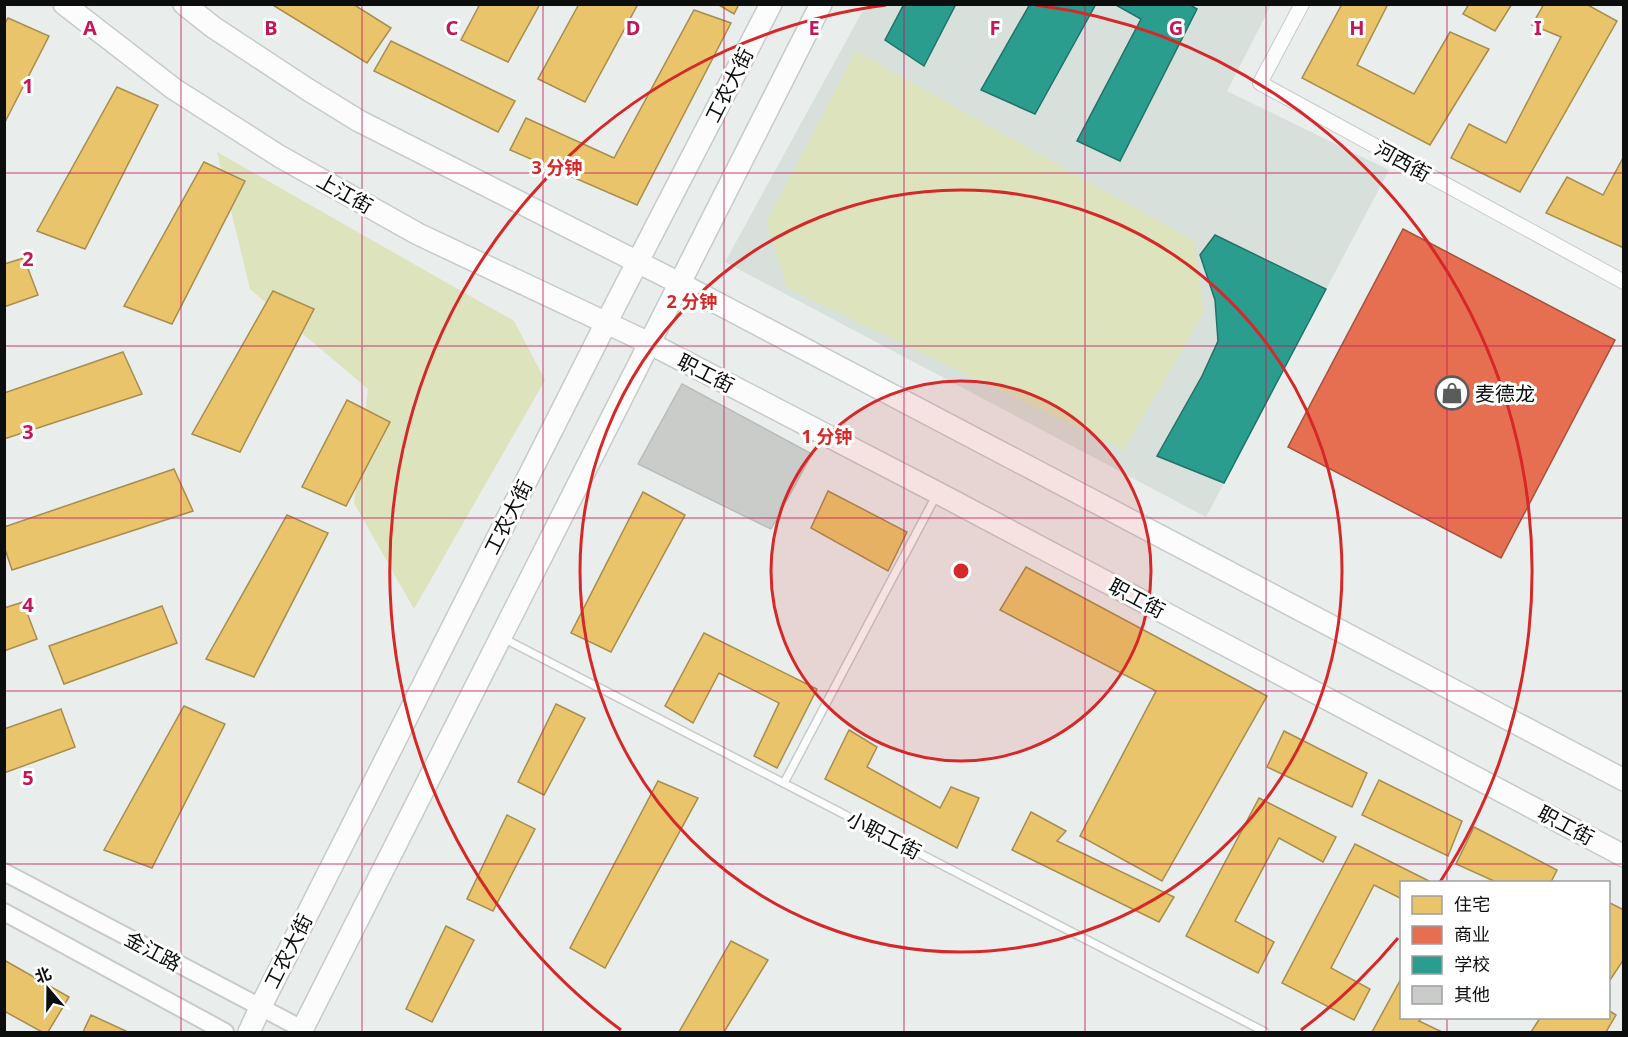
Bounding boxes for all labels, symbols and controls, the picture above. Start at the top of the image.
text: A [83,14,97,41]
text: B [264,14,278,41]
text: C [446,14,459,41]
text: D [626,14,640,41]
text: E [808,14,820,41]
text: F [990,14,1000,41]
text: G [1169,14,1183,41]
text: H [1349,14,1365,41]
text: I [1534,14,1542,41]
street label: 工农大街 [699,43,759,127]
text: 1 [22,72,34,99]
street label: 河西街 [1370,135,1436,187]
text: 3 分钟 [532,155,582,179]
street label: 上江街 [312,167,378,219]
text: 2 [22,245,34,272]
text: 2 分钟 [667,289,717,313]
street label: 职工街 [673,347,739,399]
shop icon: 麦德龙 [1434,375,1470,411]
place label: 麦德龙 [1475,380,1535,407]
text: 3 [22,418,34,445]
text: 1 分钟 [802,424,852,448]
street label: 工农大街 [478,475,538,559]
centre of rings [951,561,971,581]
street label: 职工街 [1104,572,1170,624]
text: 4 [22,591,34,618]
text: 5 [22,764,34,791]
street label: 职工街 [1533,799,1599,851]
street label: 小职工街 [842,805,926,865]
legend [1400,881,1610,1019]
text: 住宅 [1454,892,1490,916]
street label: 工农大街 [258,909,318,993]
text: 商业 [1454,922,1490,946]
street label: 金江路 [120,925,186,977]
text: 学校 [1454,952,1490,976]
north arrow [18,959,78,1019]
text: 北 [32,962,54,988]
text: 其他 [1454,982,1490,1006]

